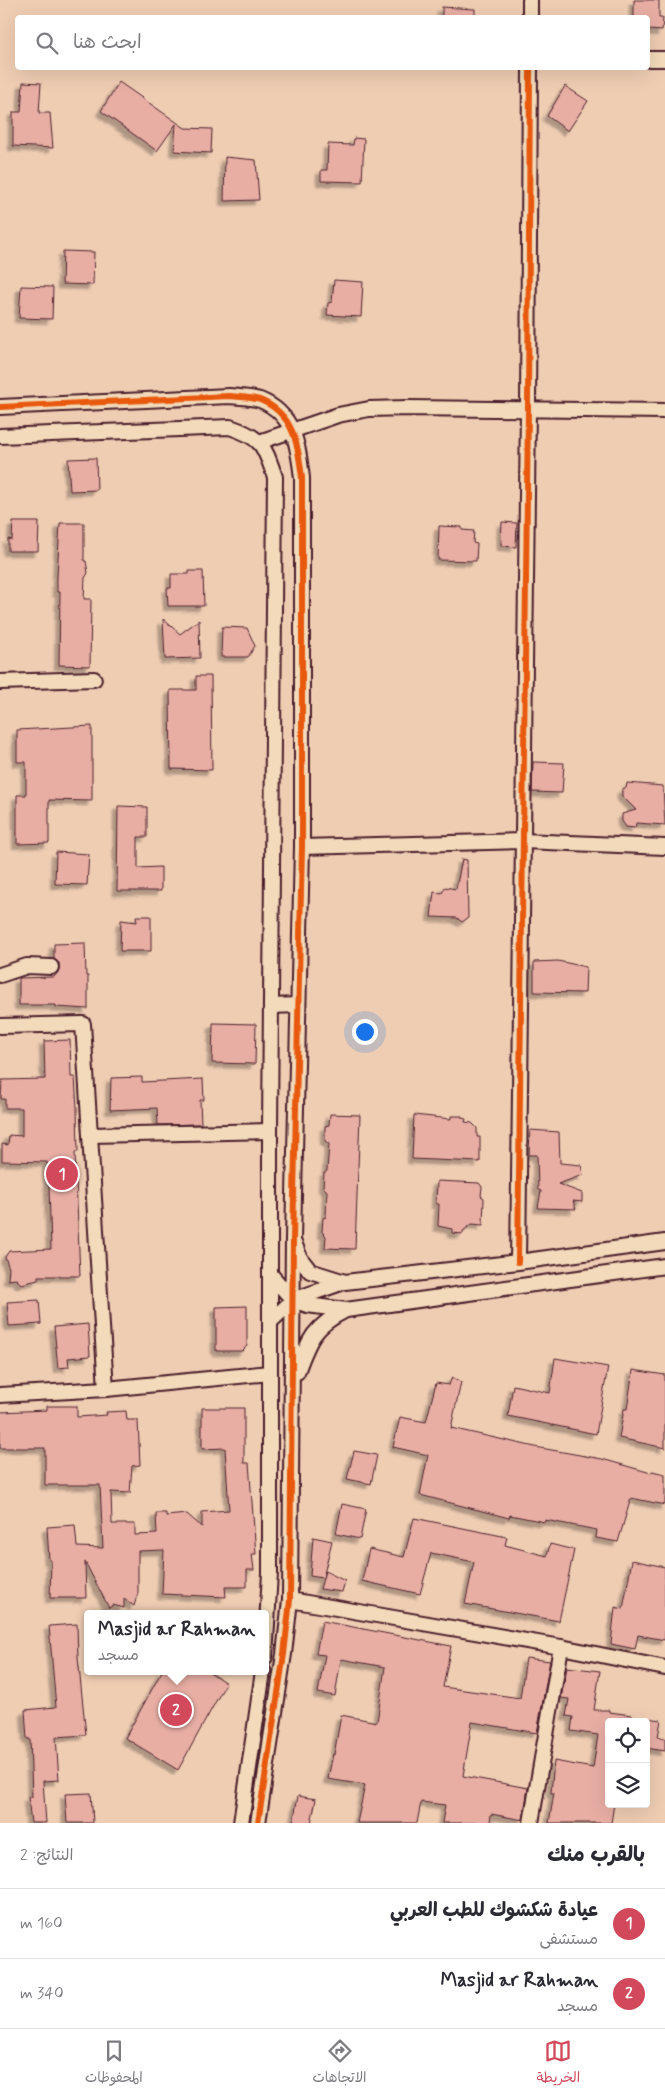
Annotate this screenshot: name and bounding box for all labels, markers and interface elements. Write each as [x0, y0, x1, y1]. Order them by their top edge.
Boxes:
search box [15, 15, 650, 70]
icon: search [33, 29, 61, 57]
text: ابحث هنا [73, 30, 142, 55]
your location [352, 1019, 378, 1045]
pin: 1 [46, 1155, 78, 1193]
popup [84, 1610, 269, 1675]
text: Masjid ar Rahman [98, 1617, 255, 1642]
text: مسجد [98, 1645, 139, 1666]
pin: 2 [160, 1691, 192, 1729]
map controls [605, 1718, 650, 1808]
button: locate [605, 1718, 650, 1763]
button: layers [605, 1763, 650, 1808]
text: بالقرب منك [547, 1841, 645, 1869]
text: النتائج: 2 [20, 1845, 73, 1866]
text: عيادة شكشوك للطب العربي [390, 1898, 598, 1923]
text: 160 m [20, 1913, 63, 1934]
text: 1 [625, 1913, 633, 1934]
text: مستشفى [539, 1929, 598, 1950]
text: Masjid ar Rahman [441, 1968, 598, 1993]
text: 340 m [20, 1983, 64, 2004]
text: 2 [625, 1983, 633, 2004]
text: مسجد [557, 1996, 598, 2017]
tab: المحفوظات [85, 2037, 143, 2090]
tab: الاتجاهات [312, 2037, 367, 2090]
tab: الخريطة [536, 2037, 580, 2090]

